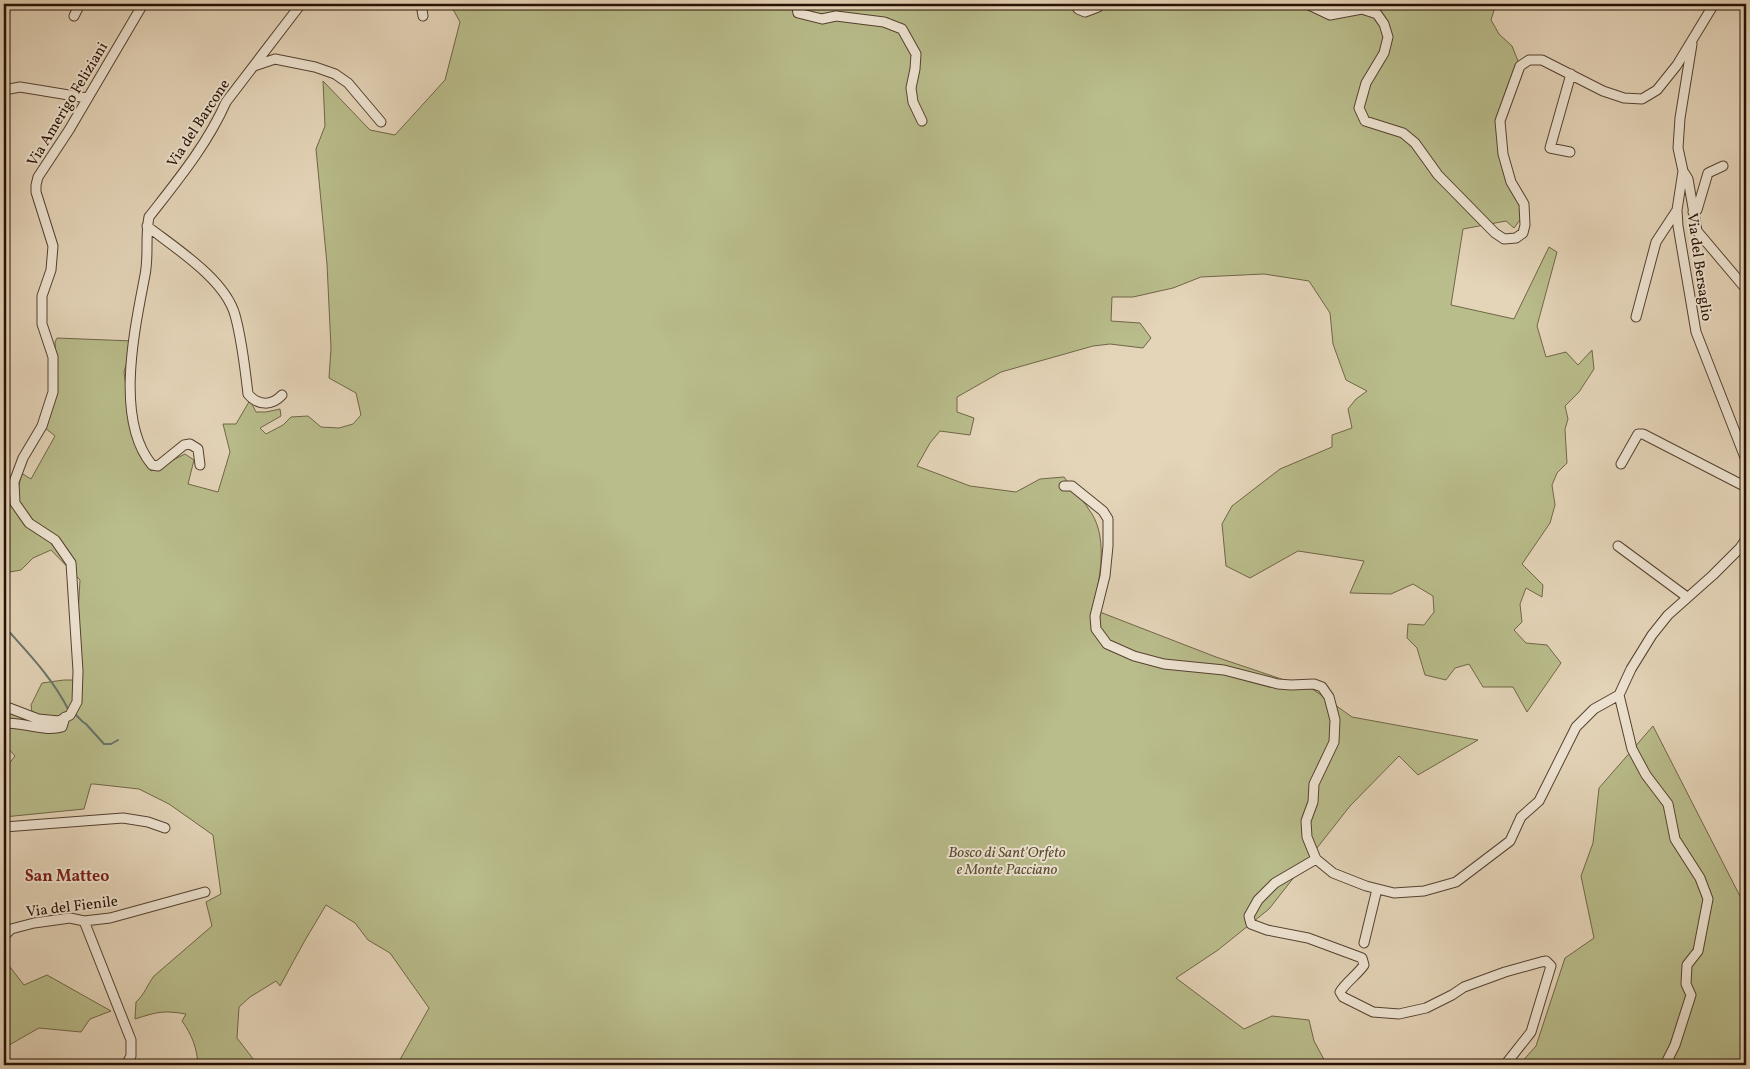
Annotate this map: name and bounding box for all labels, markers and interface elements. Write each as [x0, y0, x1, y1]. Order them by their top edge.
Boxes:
street label: Via Amerigo Feliziani [23, 39, 114, 171]
street label: Via del Barcone [163, 76, 236, 172]
street label: Via del Bersaglio [1681, 212, 1716, 323]
park label: Bosco di Sant'Orfeto e Monte Pacciano [948, 843, 1066, 881]
district label: San Matteo [25, 866, 109, 888]
street label: Via del Fienile [25, 891, 119, 924]

